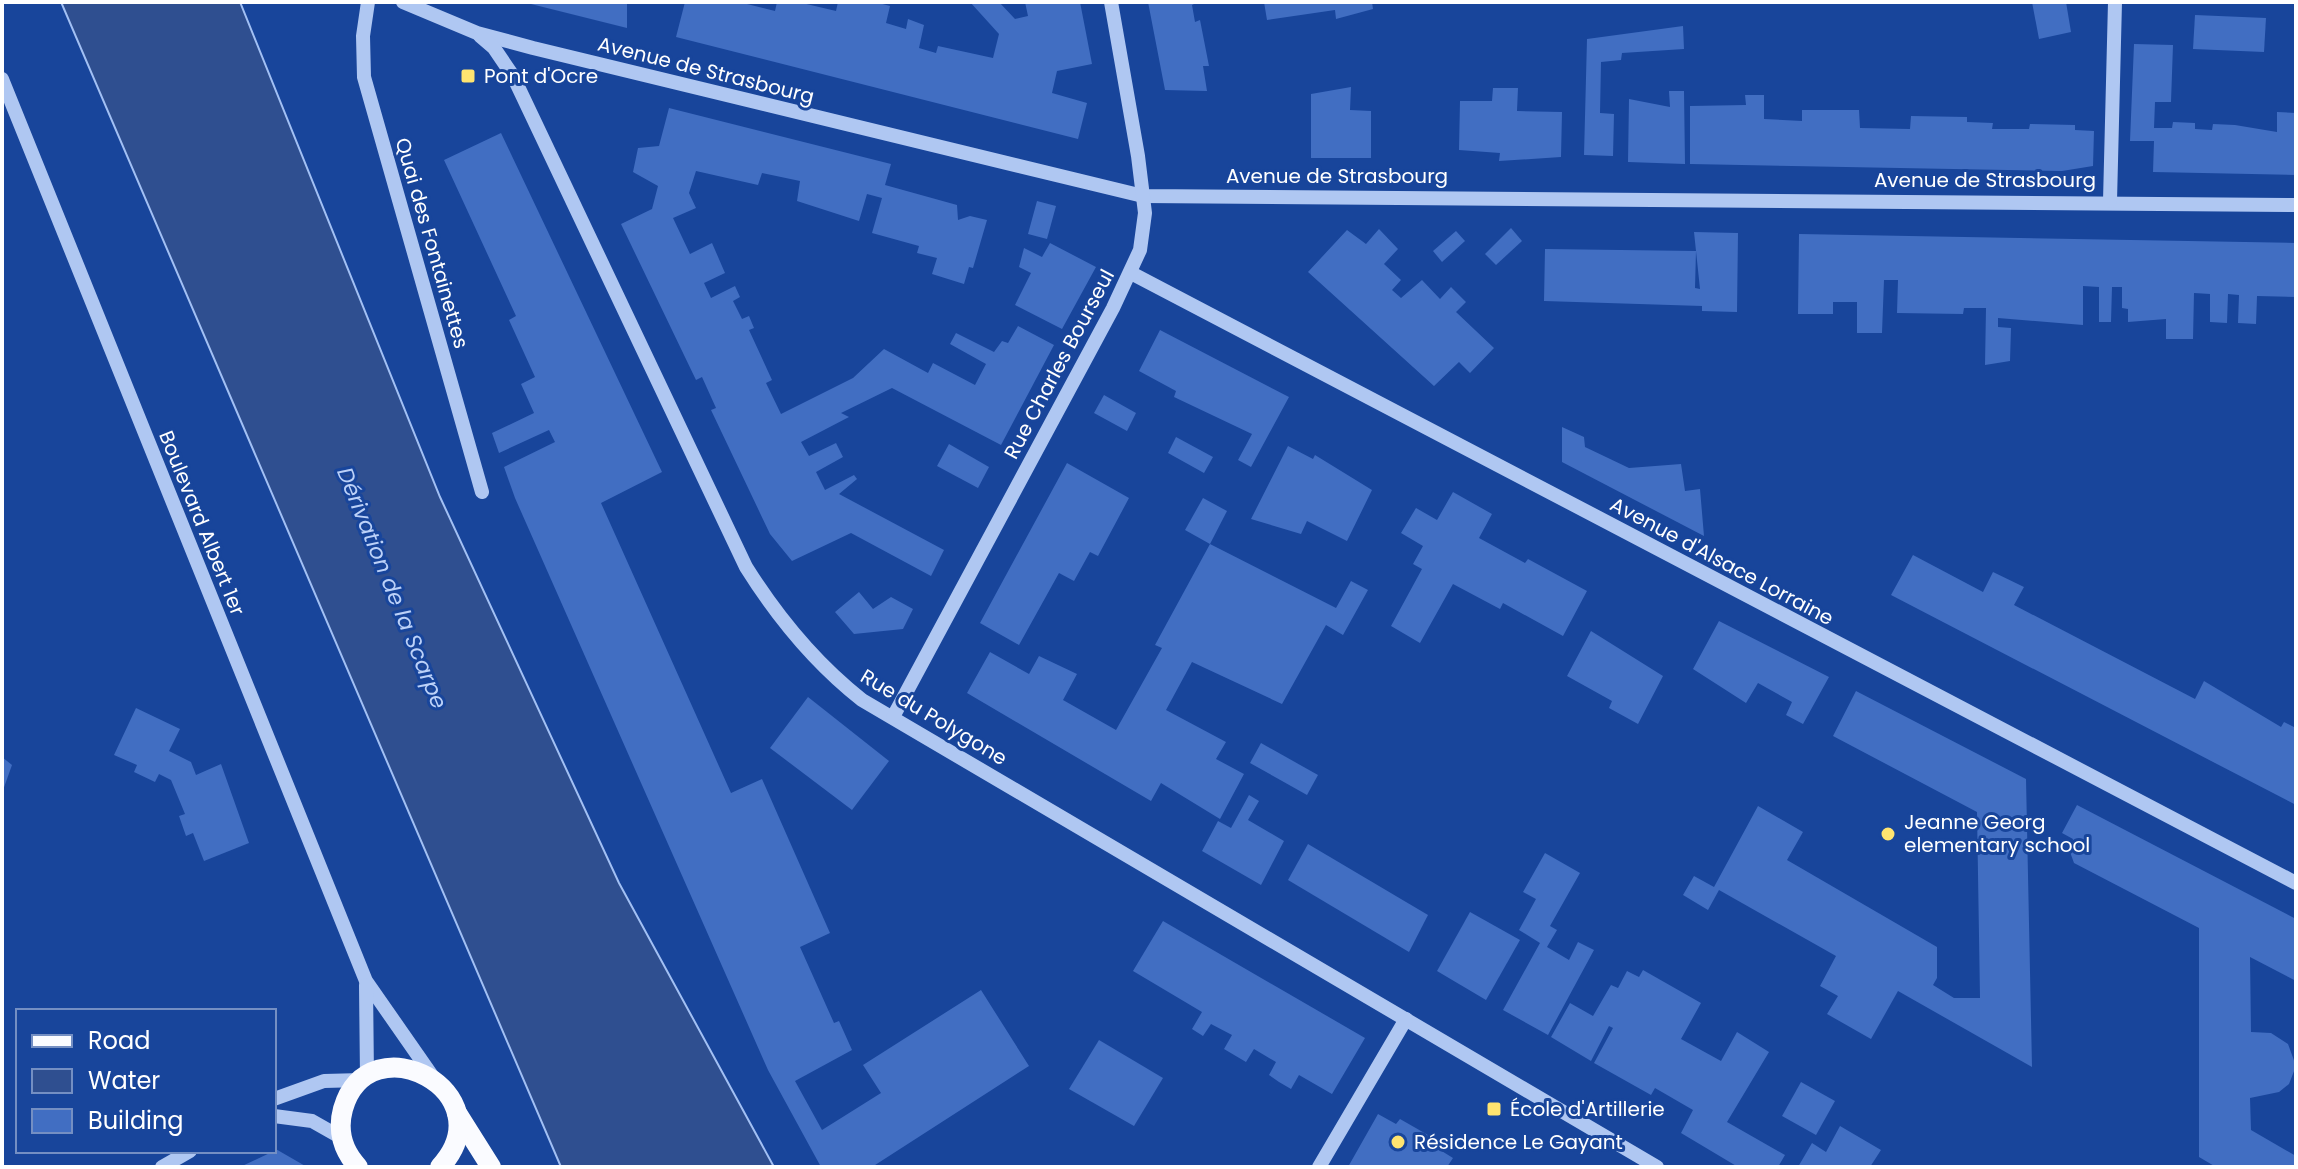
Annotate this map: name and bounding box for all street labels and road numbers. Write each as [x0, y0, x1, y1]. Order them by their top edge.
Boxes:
street label: Avenue de Strasbourg [595, 30, 817, 110]
street label: Quai des Fontainettes [388, 134, 476, 352]
street label: Avenue de Strasbourg [1226, 162, 1448, 190]
street label: Avenue de Strasbourg [1874, 166, 2096, 194]
street label: Rue Charles Bourseul [997, 264, 1121, 464]
street label: Boulevard Albert 1er [152, 426, 252, 620]
street label: Avenue d'Alsace Lorraine [1605, 490, 1839, 632]
street label: Rue du Polygone [855, 662, 1013, 772]

